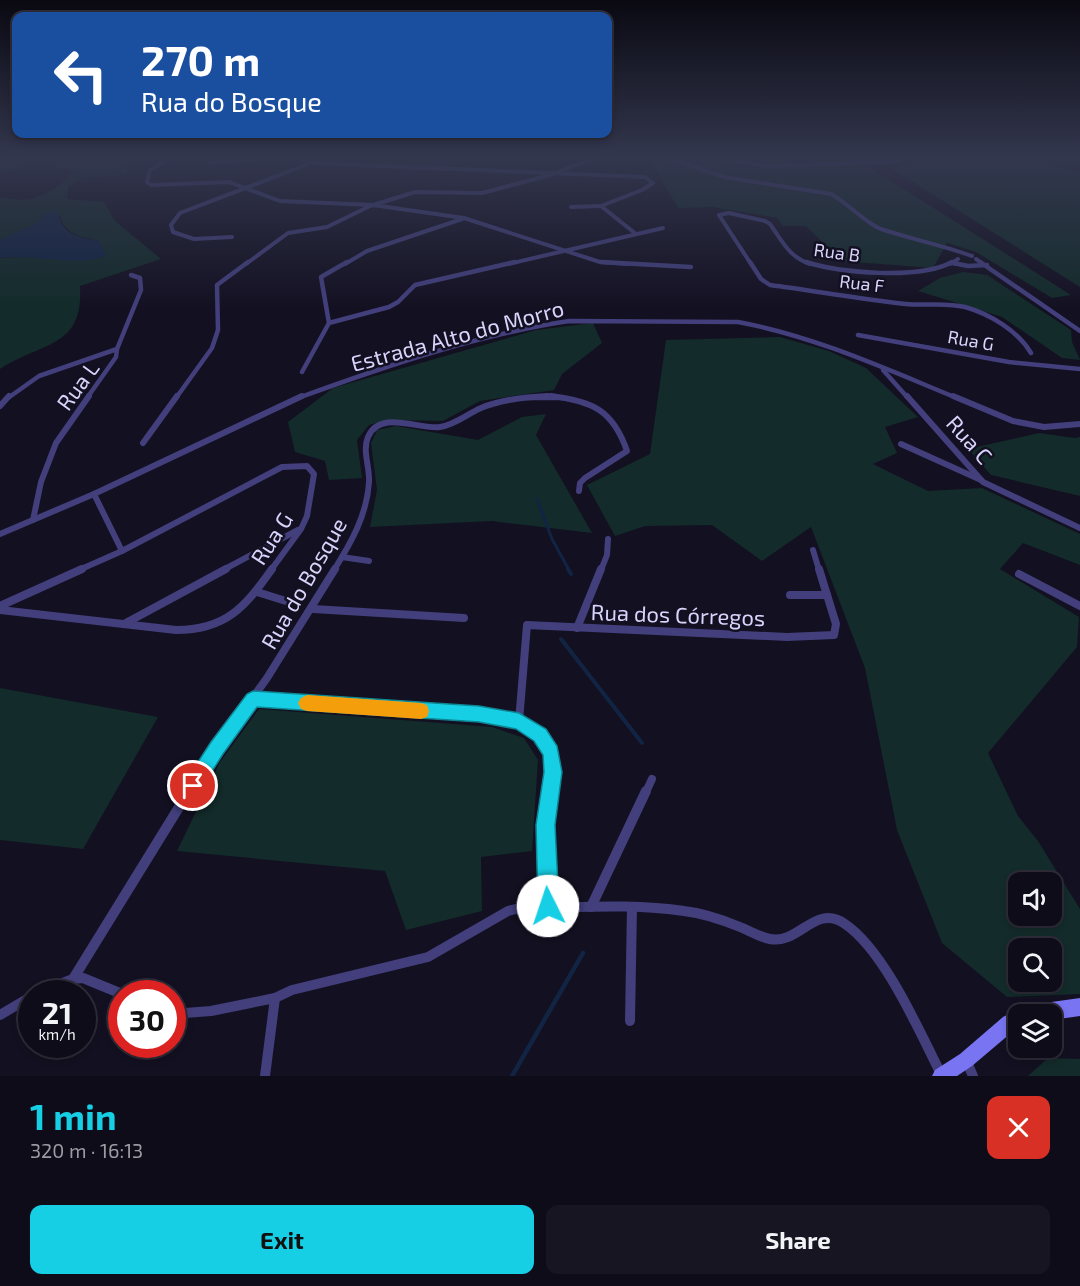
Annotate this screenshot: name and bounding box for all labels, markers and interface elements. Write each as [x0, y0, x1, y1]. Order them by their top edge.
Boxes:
text: 270 m [141, 34, 260, 84]
icon: left [42, 36, 120, 114]
text: Rua do Bosque [141, 85, 322, 117]
street label: Rua B [812, 238, 862, 266]
street label: Rua F [838, 269, 886, 297]
street label: Estrada Alto do Morro [348, 294, 566, 376]
street label: Rua G [946, 325, 996, 355]
street label: Rua L [50, 355, 104, 415]
street label: Rua C [942, 410, 998, 468]
street label: Rua G [245, 507, 297, 569]
street label: Rua do Bosque [255, 513, 351, 653]
street label: Rua dos Córregos [590, 598, 766, 630]
pin [167, 760, 218, 811]
icon: arrive [176, 769, 209, 802]
map controls [1008, 872, 1062, 1058]
button: sound [1008, 872, 1062, 926]
position arrow [516, 874, 580, 938]
button: search [1008, 938, 1062, 992]
speed limit sign: 30 [108, 980, 186, 1058]
text: 21 [42, 994, 72, 1030]
button: layers [1008, 1004, 1062, 1058]
text: km/h [38, 1025, 76, 1043]
text: 1 min [30, 1094, 117, 1137]
button: close [987, 1096, 1050, 1159]
text: 320 m · 16:13 [30, 1138, 143, 1162]
button: Exit [30, 1205, 534, 1274]
button: Share [546, 1205, 1050, 1274]

